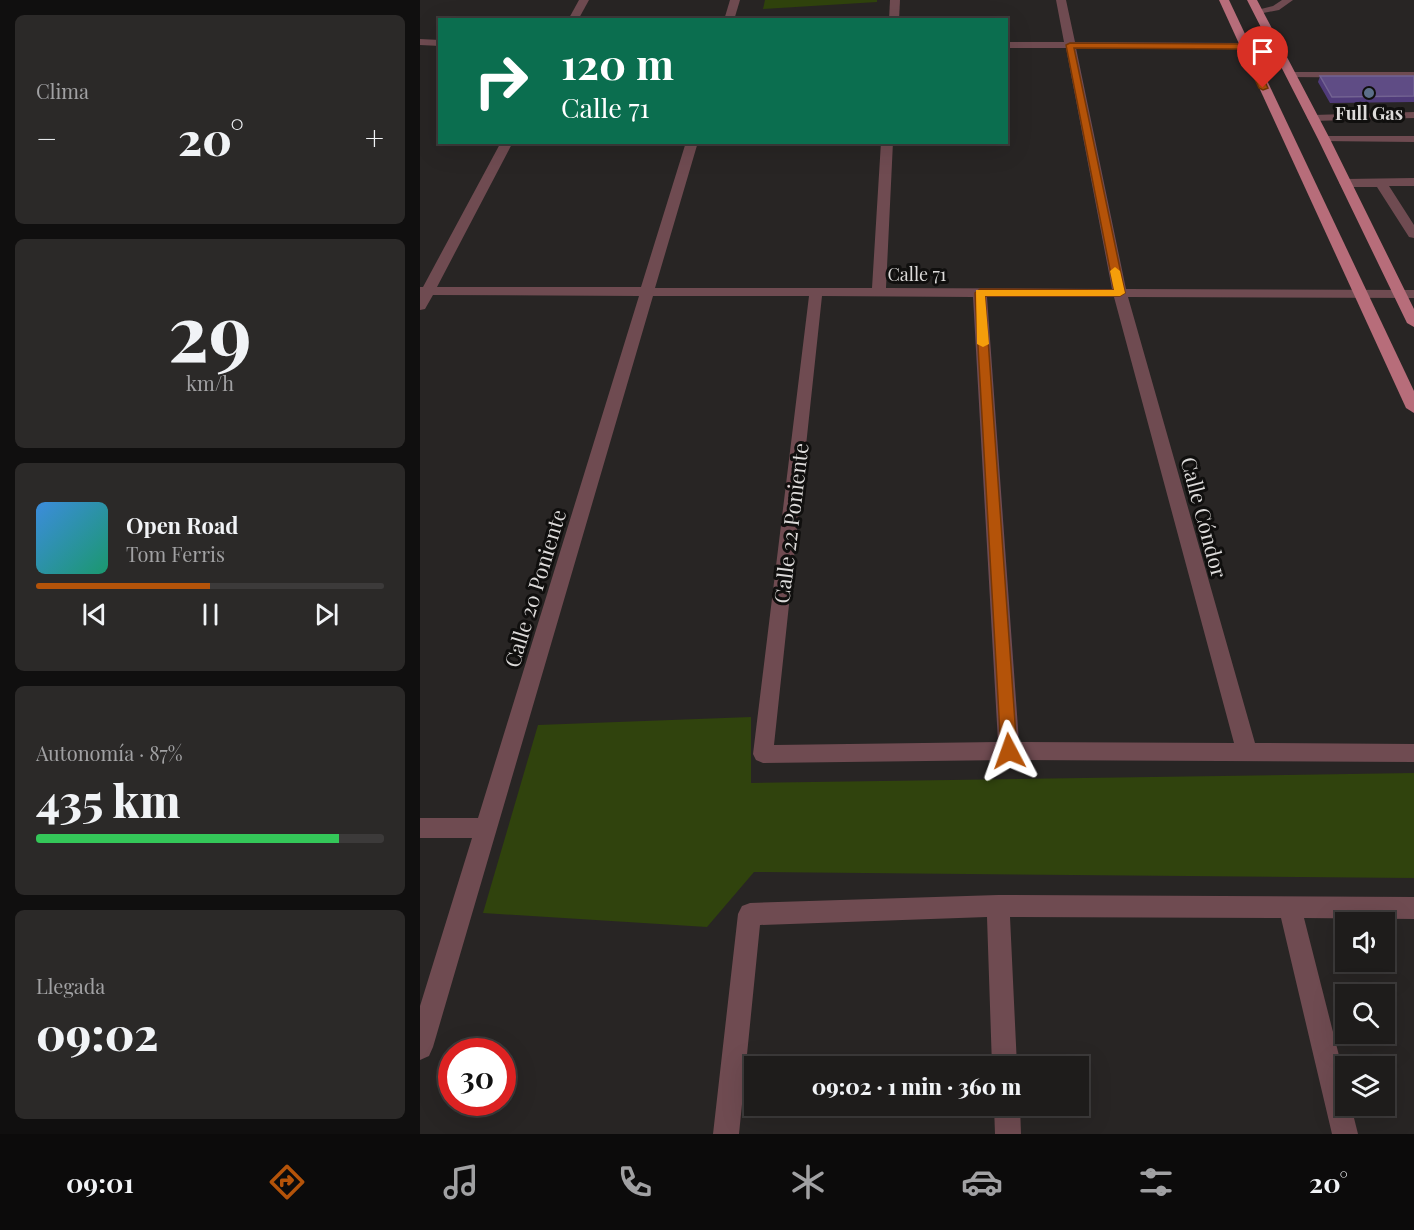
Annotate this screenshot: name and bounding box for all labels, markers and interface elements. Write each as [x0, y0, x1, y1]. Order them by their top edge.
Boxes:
pin [1237, 26, 1288, 88]
text: 120 m [561, 35, 674, 91]
icon: arrive [1246, 35, 1279, 68]
icon: right [462, 42, 540, 120]
text: Clima [36, 77, 89, 104]
marker: Full Gas [1362, 86, 1376, 100]
text: Calle 71 [561, 89, 650, 125]
place label: Full Gas [1335, 101, 1403, 125]
text: 20° [178, 107, 244, 167]
text: − [36, 115, 57, 159]
text: + [365, 115, 384, 159]
street label: Calle 71 [887, 262, 947, 286]
text: 29 [168, 278, 252, 382]
text: km/h [186, 369, 234, 396]
street label: Calle 22 Poniente [766, 441, 814, 605]
street label: Calle Cóndor [1175, 453, 1235, 581]
street label: Calle 20 Poniente [497, 506, 571, 670]
text: Open Road [126, 510, 238, 540]
text: Tom Ferris [126, 540, 225, 567]
icon: previous [78, 598, 111, 631]
icon: pause [194, 598, 227, 631]
icon: next [310, 598, 343, 631]
position arrow [977, 719, 1041, 783]
text: Autonomía · 87% [36, 739, 183, 766]
text: 435 km [36, 769, 180, 829]
map controls [1335, 912, 1395, 1116]
button: sound [1335, 912, 1395, 972]
text: Llegada [36, 972, 105, 999]
button: search [1335, 984, 1395, 1044]
text: 09:02 [36, 1002, 159, 1062]
speed limit sign: 30 [438, 1038, 516, 1116]
button: layers [1335, 1056, 1395, 1116]
text: 09:02 · 1 min · 360 m [812, 1071, 1021, 1101]
icon: directions [266, 1161, 308, 1203]
icon: music [440, 1161, 482, 1203]
icon: phone [614, 1161, 656, 1203]
icon: climate [787, 1161, 829, 1203]
icon: car [961, 1161, 1003, 1203]
icon: filters [1135, 1161, 1177, 1203]
text: 09:01 [66, 1164, 134, 1200]
text: 20° [1309, 1164, 1348, 1200]

